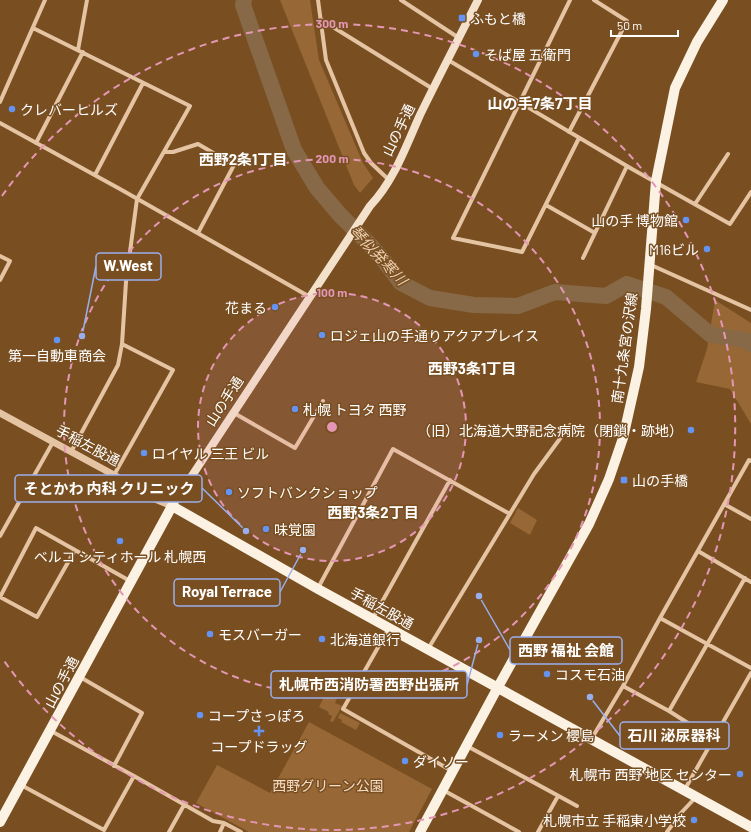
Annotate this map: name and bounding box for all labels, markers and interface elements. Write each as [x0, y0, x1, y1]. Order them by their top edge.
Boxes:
place label: ふもと橋 [470, 10, 526, 27]
scale bar [611, 12, 678, 38]
marker: ふもと橋 [457, 13, 467, 23]
text: 300 m [316, 16, 348, 30]
text: 50 m [617, 18, 642, 32]
place label: そば屋 五衛門 [484, 46, 571, 63]
marker: そば屋 五衛門 [471, 49, 481, 59]
district label: 山の手7条7丁目 [488, 94, 592, 112]
place label: クレバーヒルズ [20, 101, 118, 118]
street label: 山の手通 [378, 101, 418, 159]
marker: クレバーヒルズ [7, 104, 17, 114]
district label: 西野2条1丁目 [199, 150, 287, 168]
text: 200 m [316, 151, 348, 165]
place label: 山の手 博物館 [591, 212, 678, 229]
marker: 山の手 博物館 [681, 215, 691, 225]
water label: 琴似発寒川 [347, 221, 413, 290]
place label: M16ビル [649, 241, 699, 258]
marker: M16ビル [702, 244, 712, 254]
callout: W.West [96, 253, 161, 280]
text: W.West [103, 256, 153, 274]
text: 100 m [317, 285, 347, 299]
street label: 南十九条宮の沢線 [608, 291, 640, 405]
place label: 花まる [225, 299, 267, 316]
marker: 花まる [270, 302, 280, 312]
place label: ロジェ山の手通りアクアプレイス [330, 327, 539, 344]
marker: ロジェ山の手通りアクアプレイス [317, 330, 327, 340]
marker: 第一自動車商会 [52, 335, 62, 345]
place label: 第一自動車商会 [8, 347, 106, 364]
district label: 西野3条1丁目 [428, 359, 516, 377]
street label: 山の手通 [202, 373, 246, 429]
place label: 札幌 トヨタ 西野 [303, 401, 407, 418]
marker: 札幌 トヨタ 西野 [290, 404, 300, 414]
centre of rings [325, 420, 339, 434]
street label: 手稲左股通 [53, 421, 123, 469]
place label: （旧）北海道大野記念病院（閉鎖・跡地） [417, 422, 683, 439]
marker: （旧）北海道大野記念病院（閉鎖・跡地） [686, 425, 696, 435]
place label: ロイヤル 三王 ビル [152, 445, 269, 462]
marker: ロイヤル 三王 ビル [139, 448, 149, 458]
place label: 山の手橋 [632, 472, 688, 489]
callout: そとかわ 内科 クリニック [15, 475, 202, 502]
marker: 山の手橋 [619, 475, 629, 485]
text: そとかわ 内科 クリニック [23, 479, 195, 497]
place label: ソフトバンクショップ [237, 484, 378, 501]
marker: ソフトバンクショップ [224, 487, 234, 497]
district label: 西野3条2丁目 [327, 503, 419, 521]
place label: 味覚園 [274, 521, 316, 538]
marker: 味覚園 [261, 524, 271, 534]
marker: ベルコ シティホール 札幌西 [115, 536, 125, 546]
place label: ベルコ シティホール 札幌西 [34, 548, 206, 565]
callout: Royal Terrace [174, 579, 280, 606]
text: Royal Terrace [182, 582, 272, 600]
street label: 手稲左股通 [347, 584, 417, 632]
place label: モスバーガー [218, 626, 302, 643]
marker: モスバーガー [205, 629, 215, 639]
place label: 北海道銀行 [330, 631, 400, 648]
marker: 北海道銀行 [317, 634, 327, 644]
callout: 西野 福祉 会館 [510, 637, 622, 664]
text: 西野 福祉 会館 [518, 641, 614, 659]
street label: 山の手通 [40, 653, 82, 711]
place label: コスモ石油 [555, 666, 625, 683]
marker: コスモ石油 [542, 669, 552, 679]
callout: 札幌市西消防署西野出張所 [271, 671, 467, 698]
text: 札幌市西消防署西野出張所 [279, 675, 459, 693]
place label: コープさっぽろ [208, 707, 305, 724]
marker: コープさっぽろ [195, 710, 205, 720]
callout: 石川 泌尿器科 [620, 722, 729, 749]
marker: コープドラッグ [254, 726, 264, 736]
text: 石川 泌尿器科 [627, 726, 721, 744]
place label: ラーメン 櫻島 [508, 727, 594, 744]
marker: ラーメン 櫻島 [495, 730, 505, 740]
place label: コープドラッグ [210, 738, 308, 755]
place label: ダイソー [413, 753, 469, 770]
marker: ダイソー [400, 756, 410, 766]
place label: 札幌市 西野 地区 センター [570, 766, 732, 783]
marker: 札幌市 西野 地区 センター [735, 769, 745, 779]
park label: 西野グリーン公園 [272, 777, 384, 794]
place label: 札幌市立 手稲東小学校 [543, 812, 686, 829]
marker: 札幌市立 手稲東小学校 [689, 815, 699, 825]

